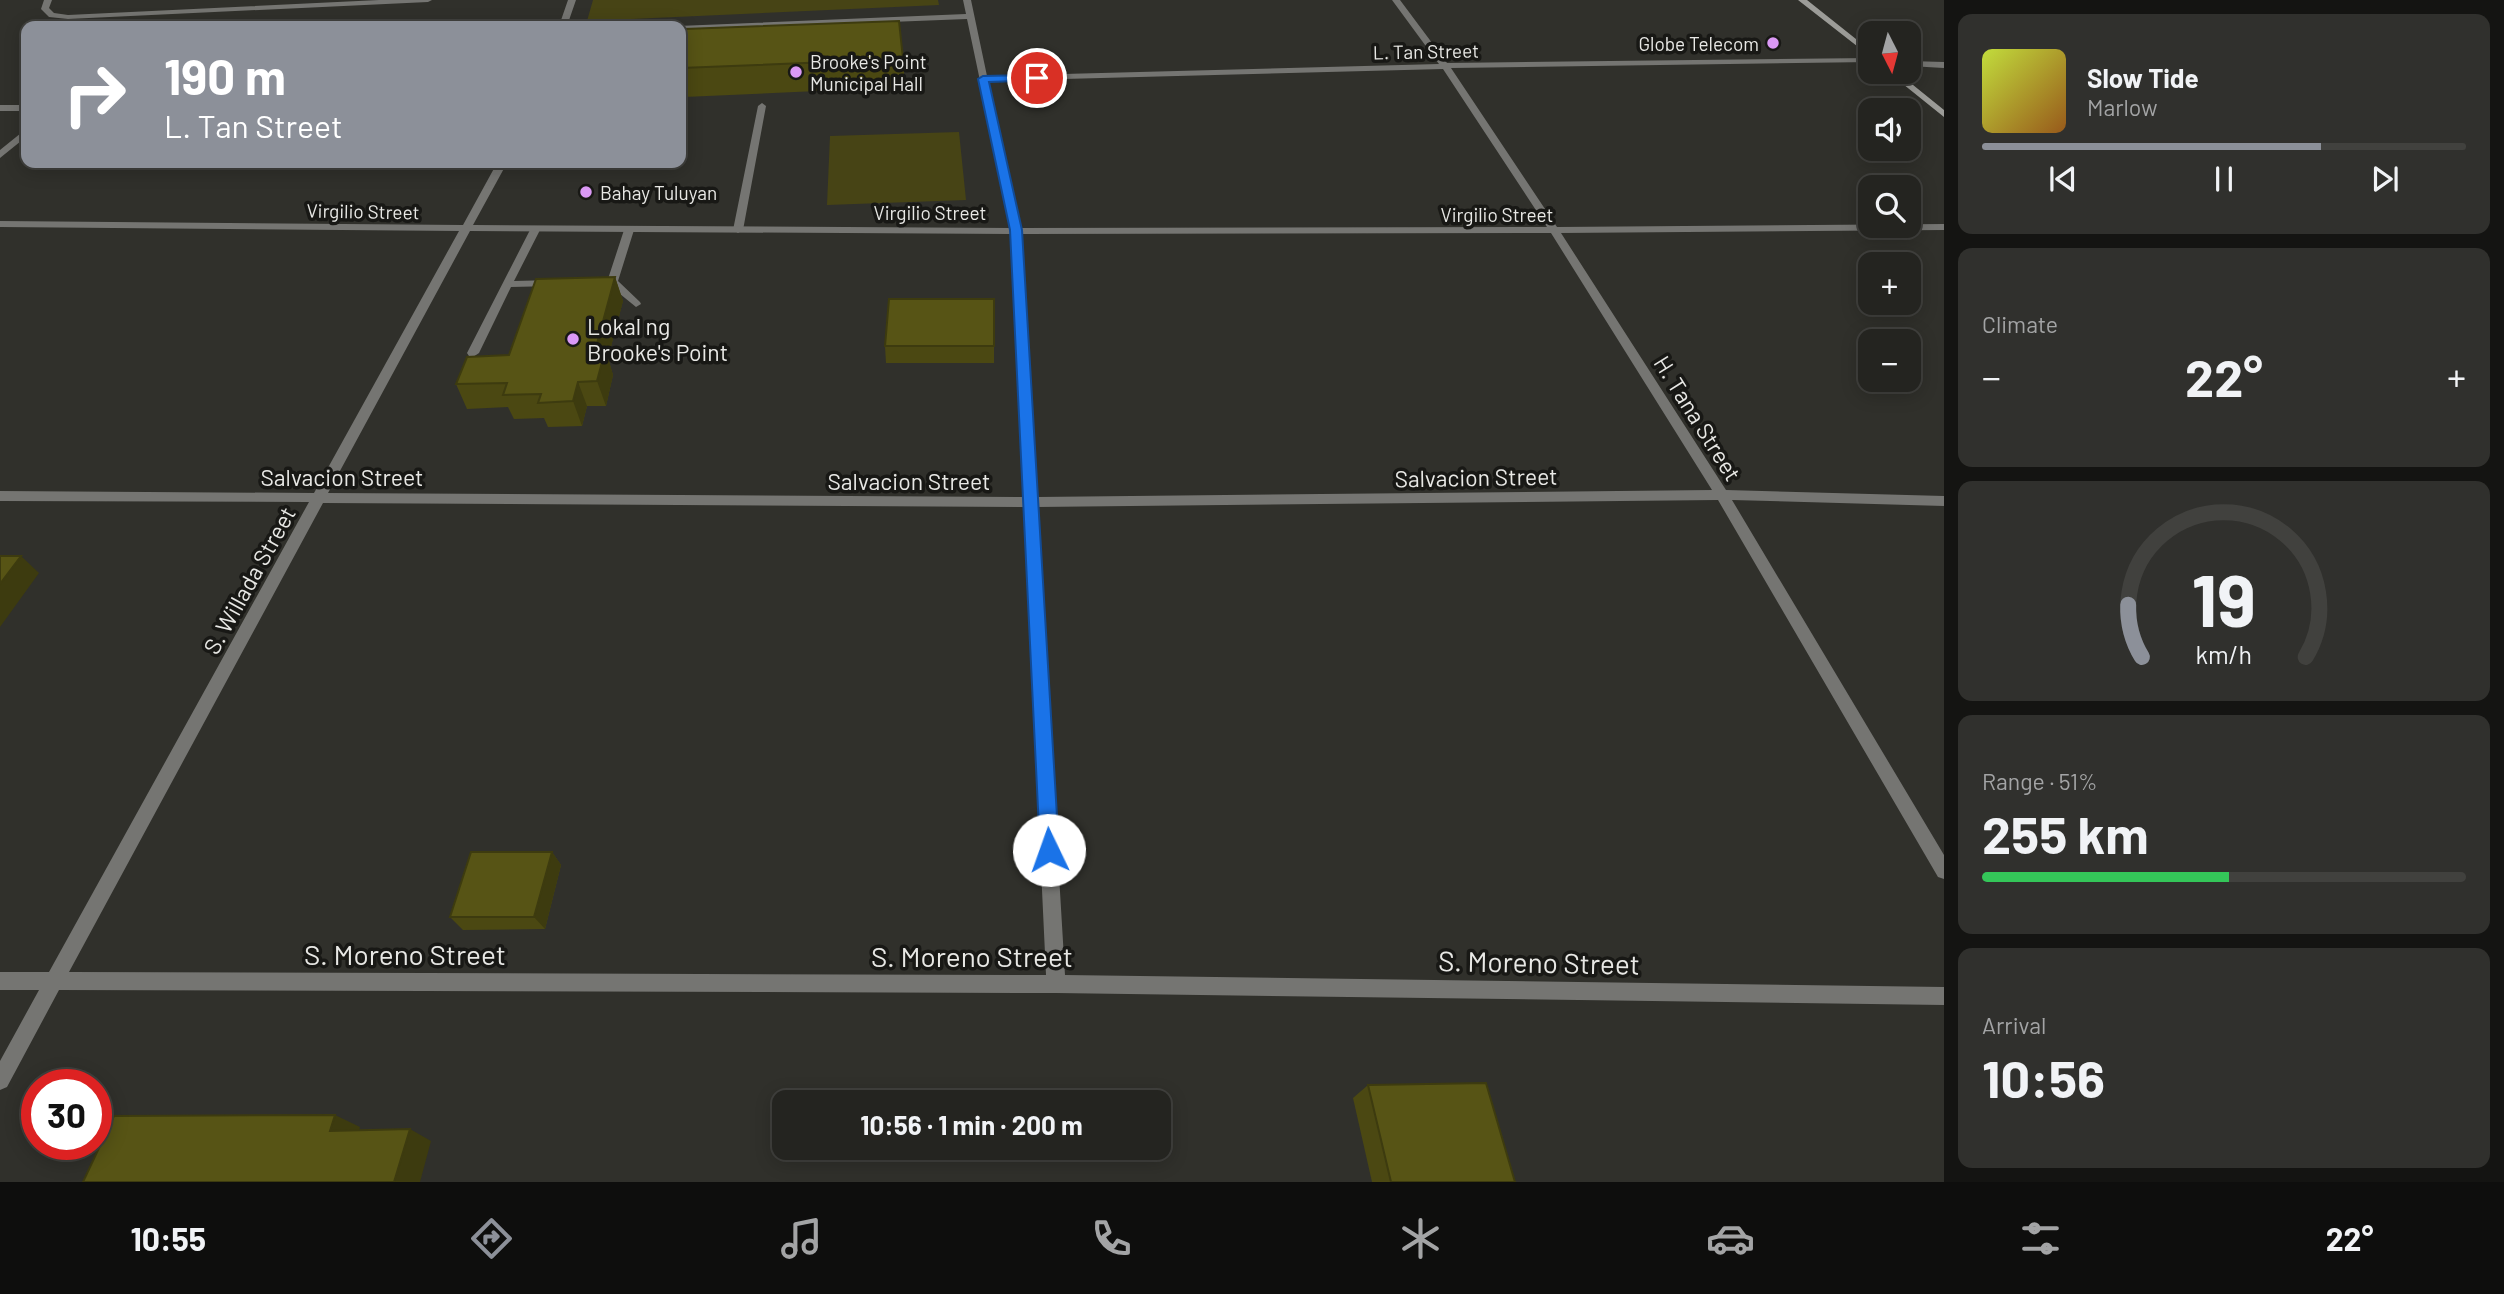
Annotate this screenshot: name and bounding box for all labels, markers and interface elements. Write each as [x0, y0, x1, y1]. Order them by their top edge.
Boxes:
north arrow [1858, 21, 1922, 84]
map controls [1858, 21, 1921, 392]
place label: Globe Telecom [1638, 32, 1759, 55]
marker: Globe Telecom [1765, 35, 1781, 51]
street label: L. Tan Street [1373, 39, 1479, 63]
text: 190 m [164, 46, 286, 105]
pin [1007, 48, 1067, 108]
icon: right [49, 49, 140, 140]
place label: Brooke's Point Municipal Hall [810, 50, 927, 95]
icon: arrive [1018, 59, 1056, 97]
text: Slow Tide [2087, 62, 2199, 93]
marker: Brooke's Point Municipal Hall [788, 64, 804, 80]
text: Marlow [2087, 93, 2158, 121]
button: sound [1858, 98, 1921, 161]
text: L. Tan Street [164, 106, 343, 144]
icon: previous [2044, 160, 2082, 198]
icon: pause [2205, 160, 2243, 198]
icon: next [2366, 160, 2404, 198]
button: search [1858, 175, 1921, 238]
place label: Bahay Tuluyan [600, 181, 717, 204]
marker: Bahay Tuluyan [578, 184, 594, 200]
street label: Virgilio Street [306, 199, 420, 223]
street label: Virgilio Street [874, 201, 986, 224]
street label: Virgilio Street [1441, 203, 1553, 226]
button: + [1858, 252, 1921, 315]
text: Climate [1982, 310, 2058, 338]
place label: Lokal ng Brooke's Point [587, 312, 728, 366]
button: − [1858, 329, 1921, 392]
marker: Lokal ng Brooke's Point [565, 331, 581, 347]
text: 22° [2185, 345, 2263, 407]
street label: H. Tana Street [1648, 350, 1748, 486]
text: − [1982, 353, 2001, 399]
text: + [2447, 353, 2466, 399]
street label: Salvacion Street [1394, 462, 1558, 492]
street label: Salvacion Street [260, 463, 424, 491]
street label: Salvacion Street [827, 467, 991, 495]
street label: S. Willada Street [197, 501, 301, 659]
text: 19 [2192, 554, 2256, 642]
text: km/h [2196, 639, 2252, 669]
text: Range · 51% [1982, 767, 2098, 795]
text: 255 km [1982, 802, 2149, 864]
position arrow [1012, 813, 1086, 887]
street label: S. Moreno Street [304, 937, 506, 971]
street label: S. Moreno Street [871, 939, 1073, 973]
street label: S. Moreno Street [1438, 943, 1640, 981]
text: Arrival [1982, 1011, 2046, 1039]
text: 10:56 [1982, 1046, 2105, 1108]
speed limit sign: 30 [21, 1069, 112, 1160]
text: 10:56 · 1 min · 200 m [860, 1109, 1083, 1140]
icon: directions [467, 1214, 516, 1263]
icon: music [777, 1214, 826, 1263]
icon: phone [1087, 1214, 1136, 1263]
icon: climate [1396, 1214, 1445, 1263]
icon: car [1706, 1214, 1755, 1263]
icon: filters [2016, 1214, 2065, 1263]
text: 10:55 [130, 1219, 206, 1257]
text: 22° [2326, 1219, 2374, 1257]

